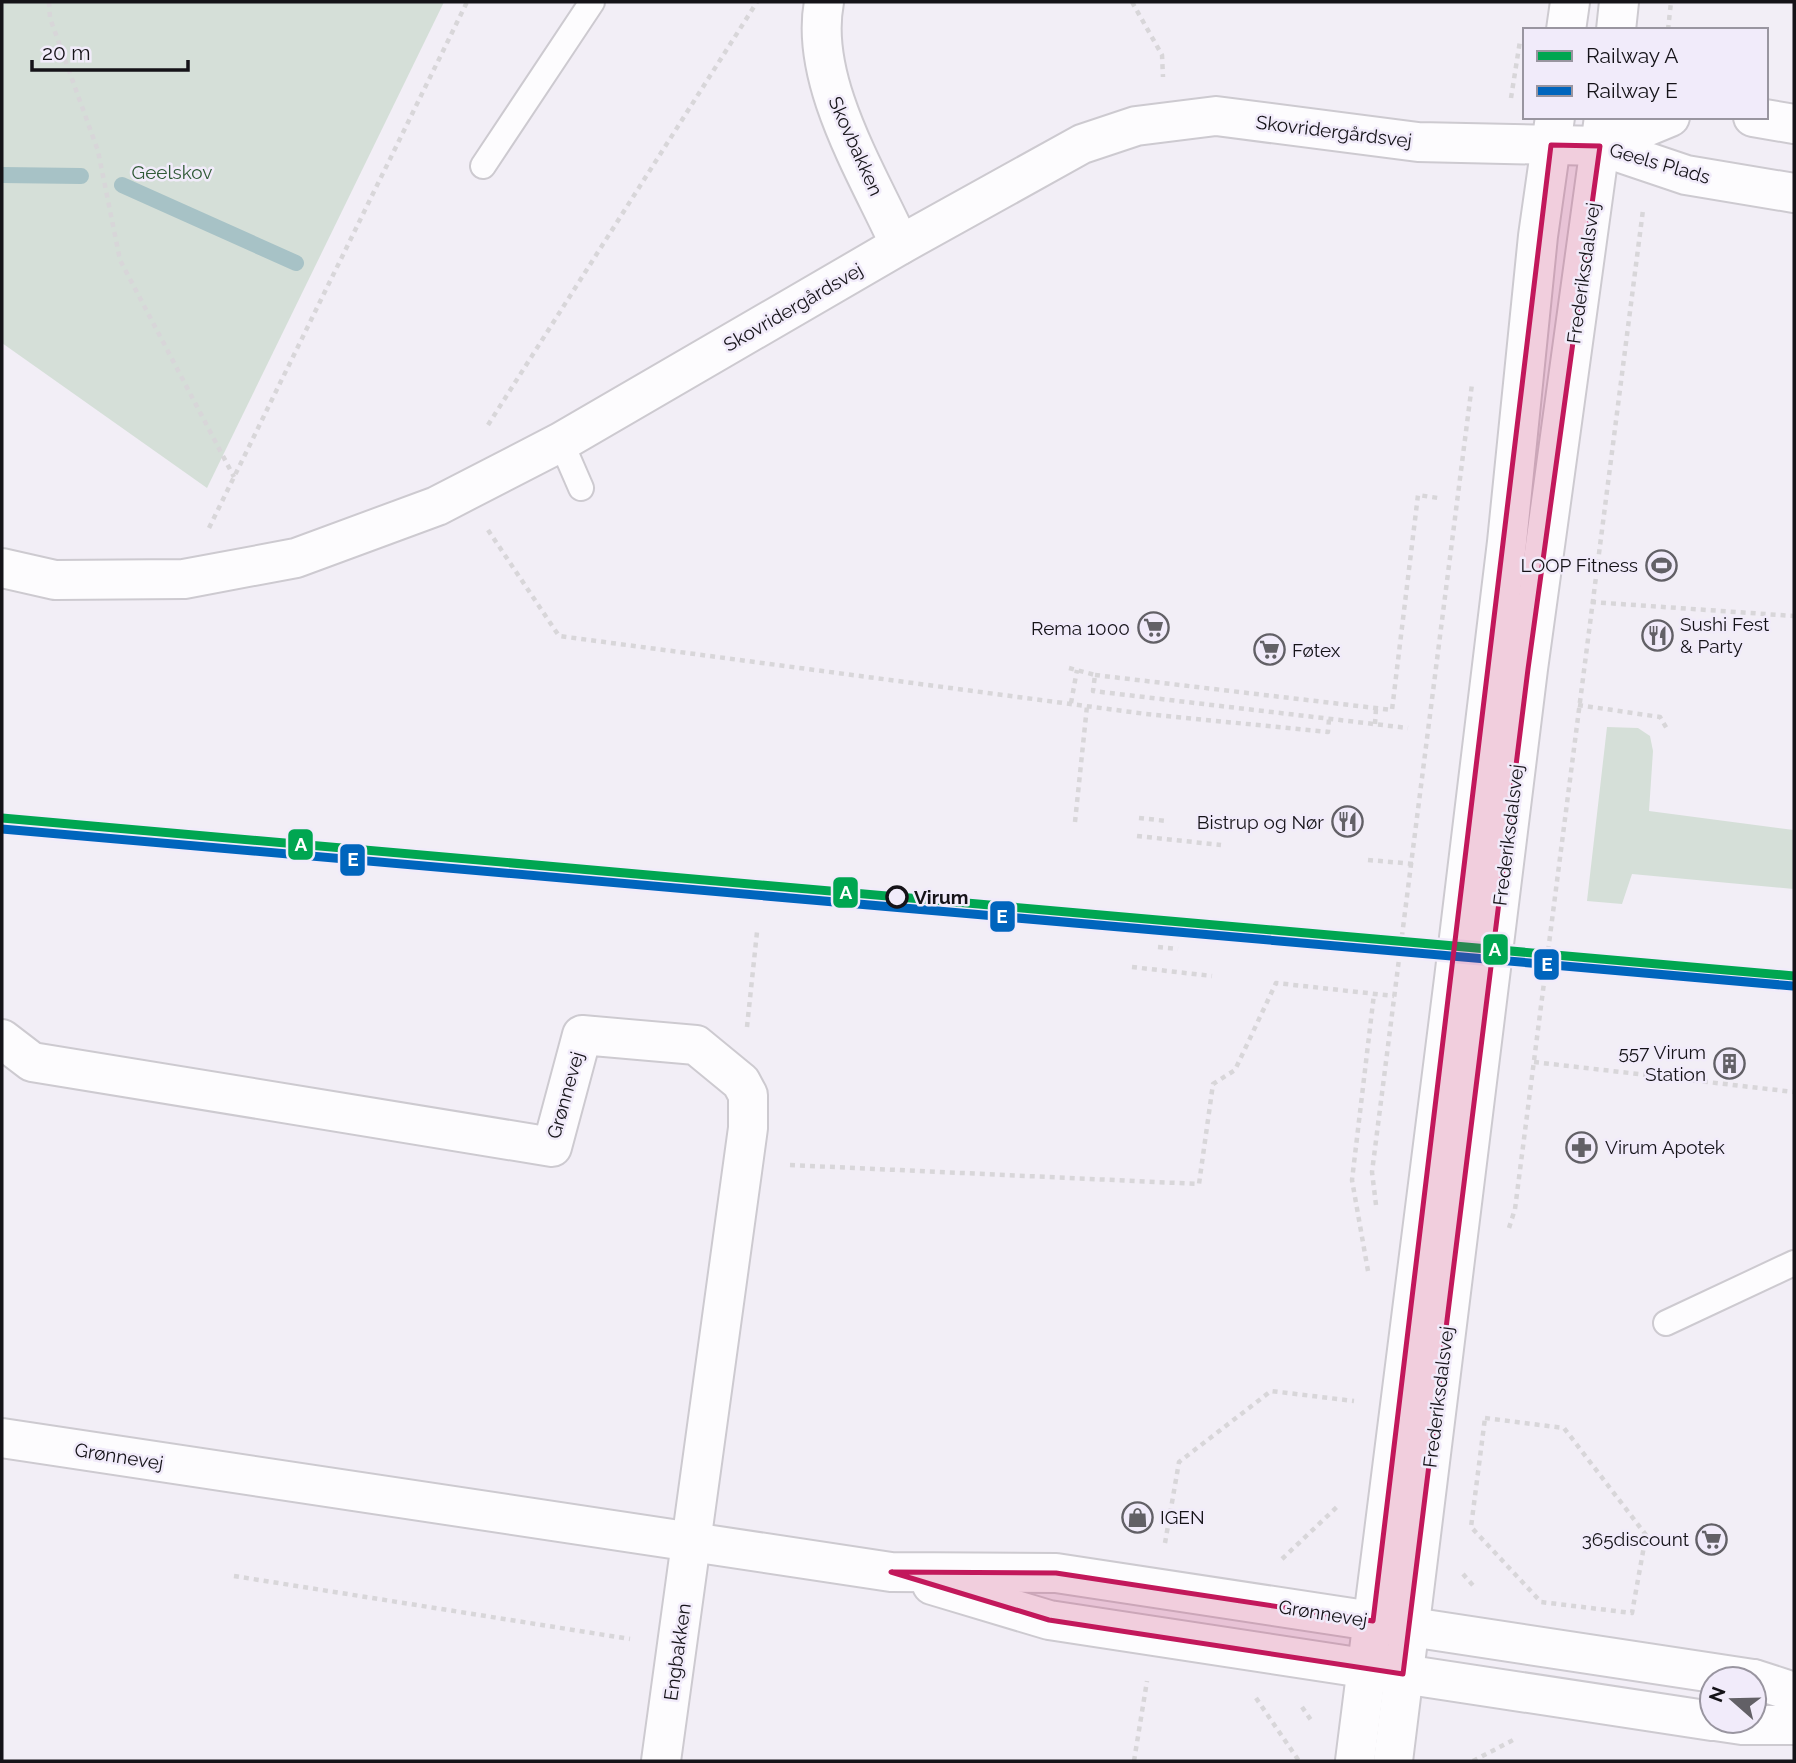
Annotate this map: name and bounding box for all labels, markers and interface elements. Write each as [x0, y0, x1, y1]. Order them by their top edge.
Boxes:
scale bar [32, 28, 187, 72]
legend [1523, 28, 1768, 119]
text: 20 m [42, 40, 90, 65]
text: Railway A [1586, 43, 1679, 68]
text: Railway E [1586, 78, 1678, 103]
street label: Skovbakken [824, 93, 888, 199]
street label: Skovridergårdsvej [1255, 111, 1413, 151]
street label: Geels Plads [1607, 138, 1713, 188]
park label: Geelskov [132, 161, 212, 183]
street label: Frederiksdalsvej [1562, 201, 1604, 345]
street label: Skovridergårdsvej [720, 258, 866, 356]
sports icon: LOOP Fitness [1644, 548, 1678, 582]
place label: LOOP Fitness [1520, 554, 1638, 576]
supermarket icon: Rema 1000 [1136, 611, 1170, 645]
place label: Sushi Fest & Party [1680, 613, 1770, 657]
place label: Rema 1000 [1031, 617, 1130, 639]
restaurant icon: Sushi Fest & Party [1640, 618, 1674, 652]
supermarket icon: Føtex [1252, 633, 1286, 667]
place label: Føtex [1292, 639, 1341, 661]
street label: Frederiksdalsvej [1488, 763, 1528, 907]
restaurant icon: Bistrup og Nør [1330, 805, 1364, 839]
place label: Bistrup og Nør [1197, 811, 1324, 833]
line badge: A [287, 828, 314, 861]
text: A [295, 833, 308, 855]
line badge: E [339, 843, 366, 877]
text: E [347, 848, 359, 870]
line badge: A [832, 876, 859, 909]
text: A [840, 881, 853, 903]
marker: Virum [886, 886, 908, 908]
place label: Virum [914, 886, 968, 908]
line badge: E [989, 900, 1016, 933]
text: E [996, 905, 1008, 927]
line badge: A [1482, 933, 1509, 966]
text: A [1489, 938, 1502, 960]
line badge: E [1533, 948, 1560, 981]
text: E [1541, 953, 1553, 975]
place label: 557 Virum Station [1619, 1041, 1706, 1085]
building icon: 557 Virum Station [1712, 1046, 1746, 1080]
street label: Grønnevej [542, 1049, 588, 1141]
pharmacy icon: Virum Apotek [1565, 1130, 1599, 1164]
place label: Virum Apotek [1605, 1136, 1725, 1158]
street label: Frederiksdalsvej [1418, 1325, 1458, 1469]
street label: Grønnevej [73, 1438, 165, 1474]
shop icon: IGEN [1120, 1500, 1154, 1534]
place label: IGEN [1160, 1506, 1205, 1528]
supermarket icon: 365discount [1695, 1522, 1729, 1556]
place label: 365discount [1582, 1528, 1690, 1550]
street label: Grønnevej [1277, 1595, 1369, 1631]
street label: Engbakken [659, 1602, 695, 1702]
north arrow [1698, 1665, 1768, 1735]
text: N [1704, 1684, 1730, 1705]

